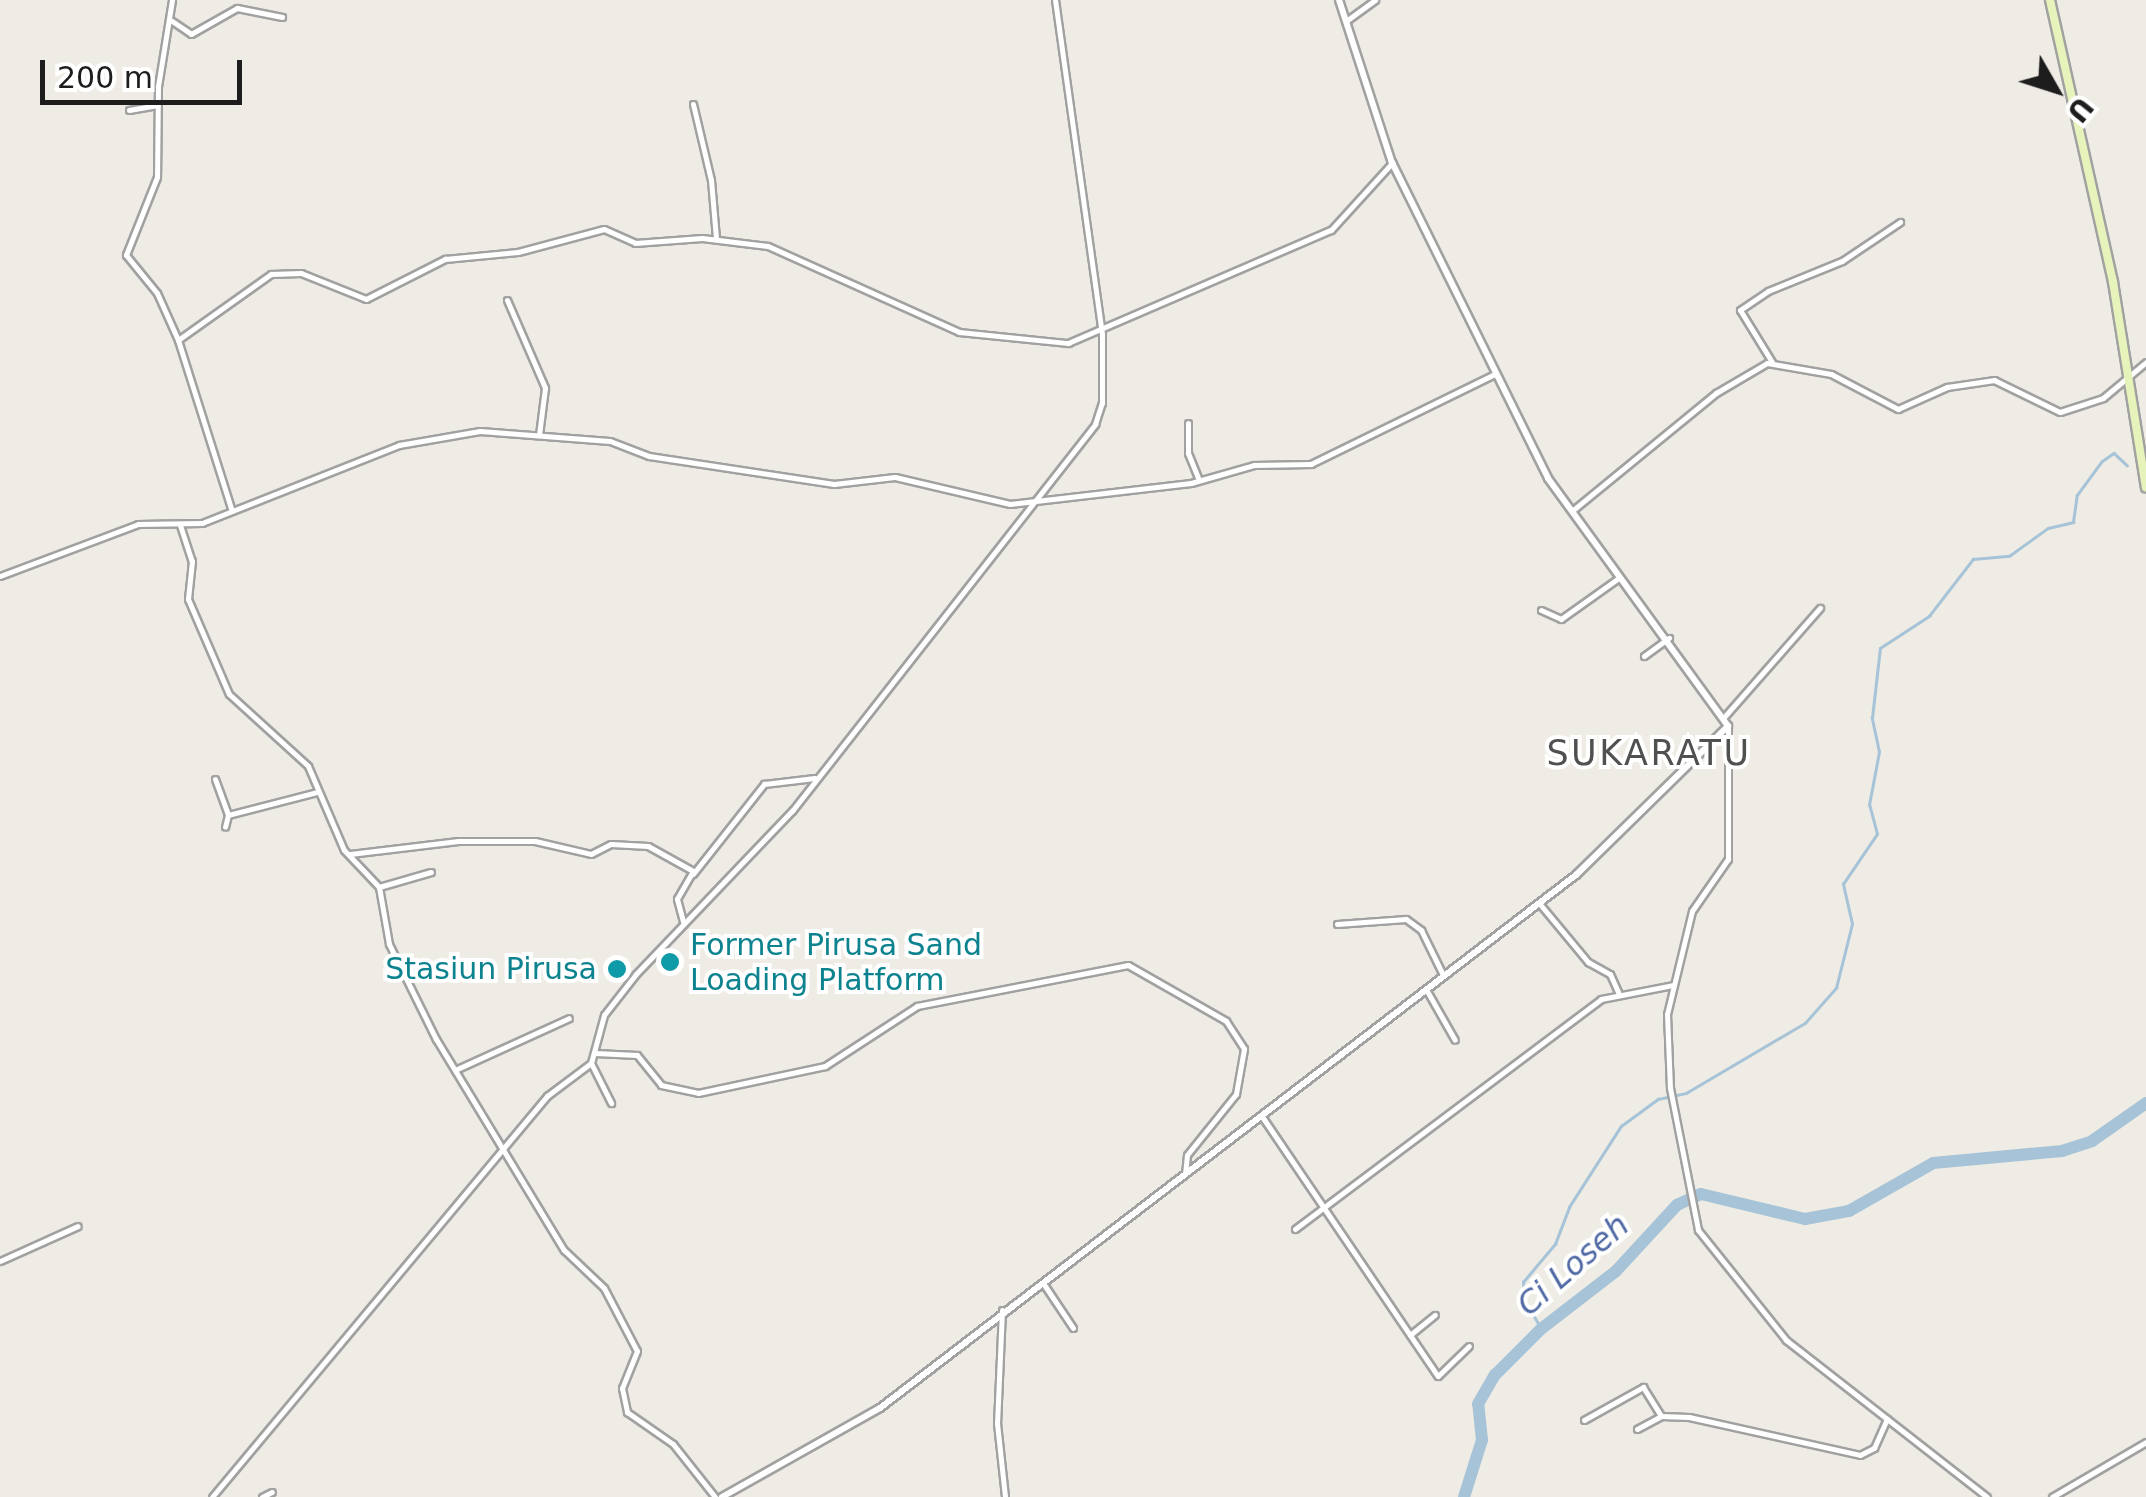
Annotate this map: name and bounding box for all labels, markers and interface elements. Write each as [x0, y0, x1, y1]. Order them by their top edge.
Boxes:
scale bar [45, 40, 248, 102]
north arrow [2006, 40, 2106, 140]
text: 200 m [57, 60, 153, 95]
text: U [2060, 90, 2100, 128]
district label: SUKARATU [1546, 732, 1752, 774]
place label: Former Pirusa Sand Loading Platform [690, 927, 982, 998]
place label: Stasiun Pirusa [385, 951, 597, 987]
marker: Former Pirusa Sand Loading Platform [659, 951, 681, 973]
marker: Stasiun Pirusa [606, 958, 628, 980]
water label: Ci Loseh [1509, 1206, 1637, 1324]

